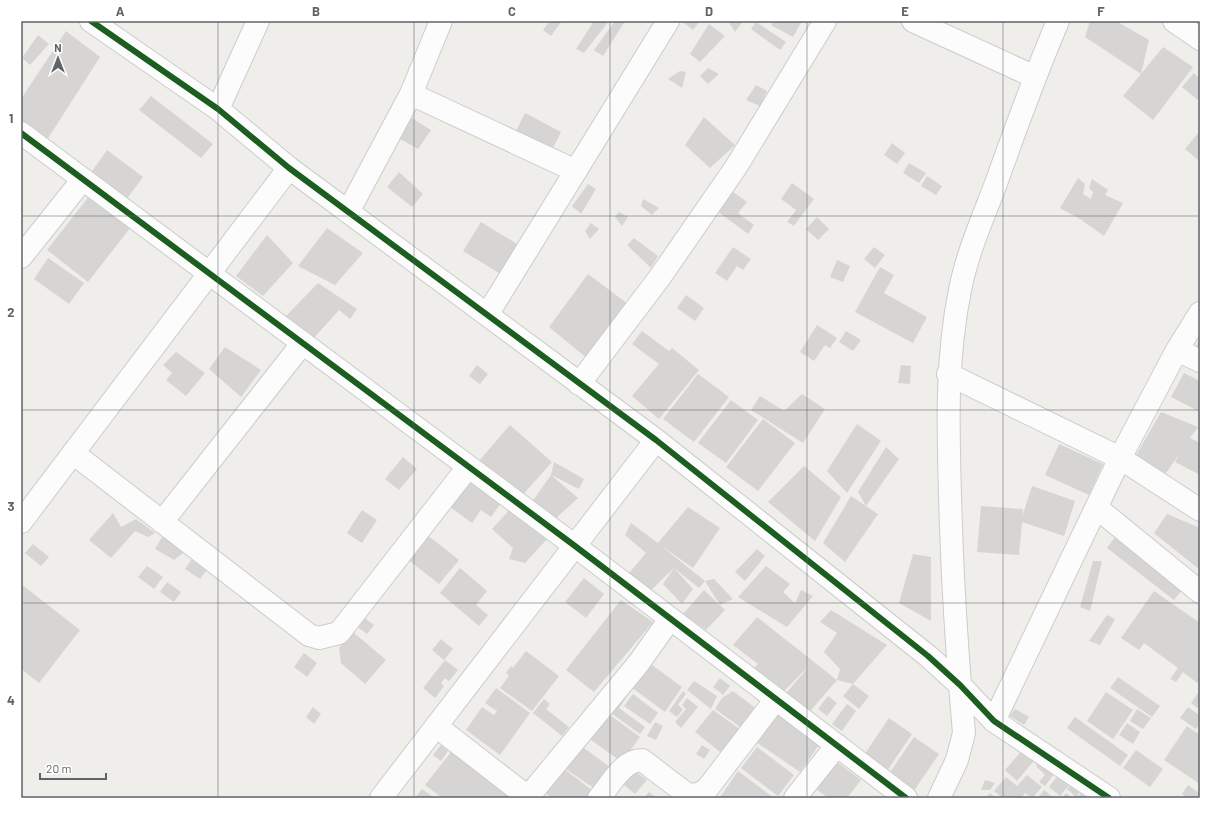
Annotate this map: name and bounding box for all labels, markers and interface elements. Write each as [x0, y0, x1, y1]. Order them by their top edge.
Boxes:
text: A [116, 3, 125, 19]
text: B [312, 3, 320, 19]
text: C [508, 3, 516, 19]
text: D [705, 3, 713, 19]
text: E [901, 3, 909, 19]
text: F [1097, 3, 1105, 19]
north arrow [38, 38, 78, 78]
text: N [54, 41, 62, 54]
text: 1 [9, 110, 13, 126]
text: 2 [7, 304, 15, 320]
text: 3 [7, 498, 15, 514]
text: 4 [7, 692, 15, 708]
scale bar [40, 755, 106, 781]
text: 20 m [46, 761, 72, 775]

